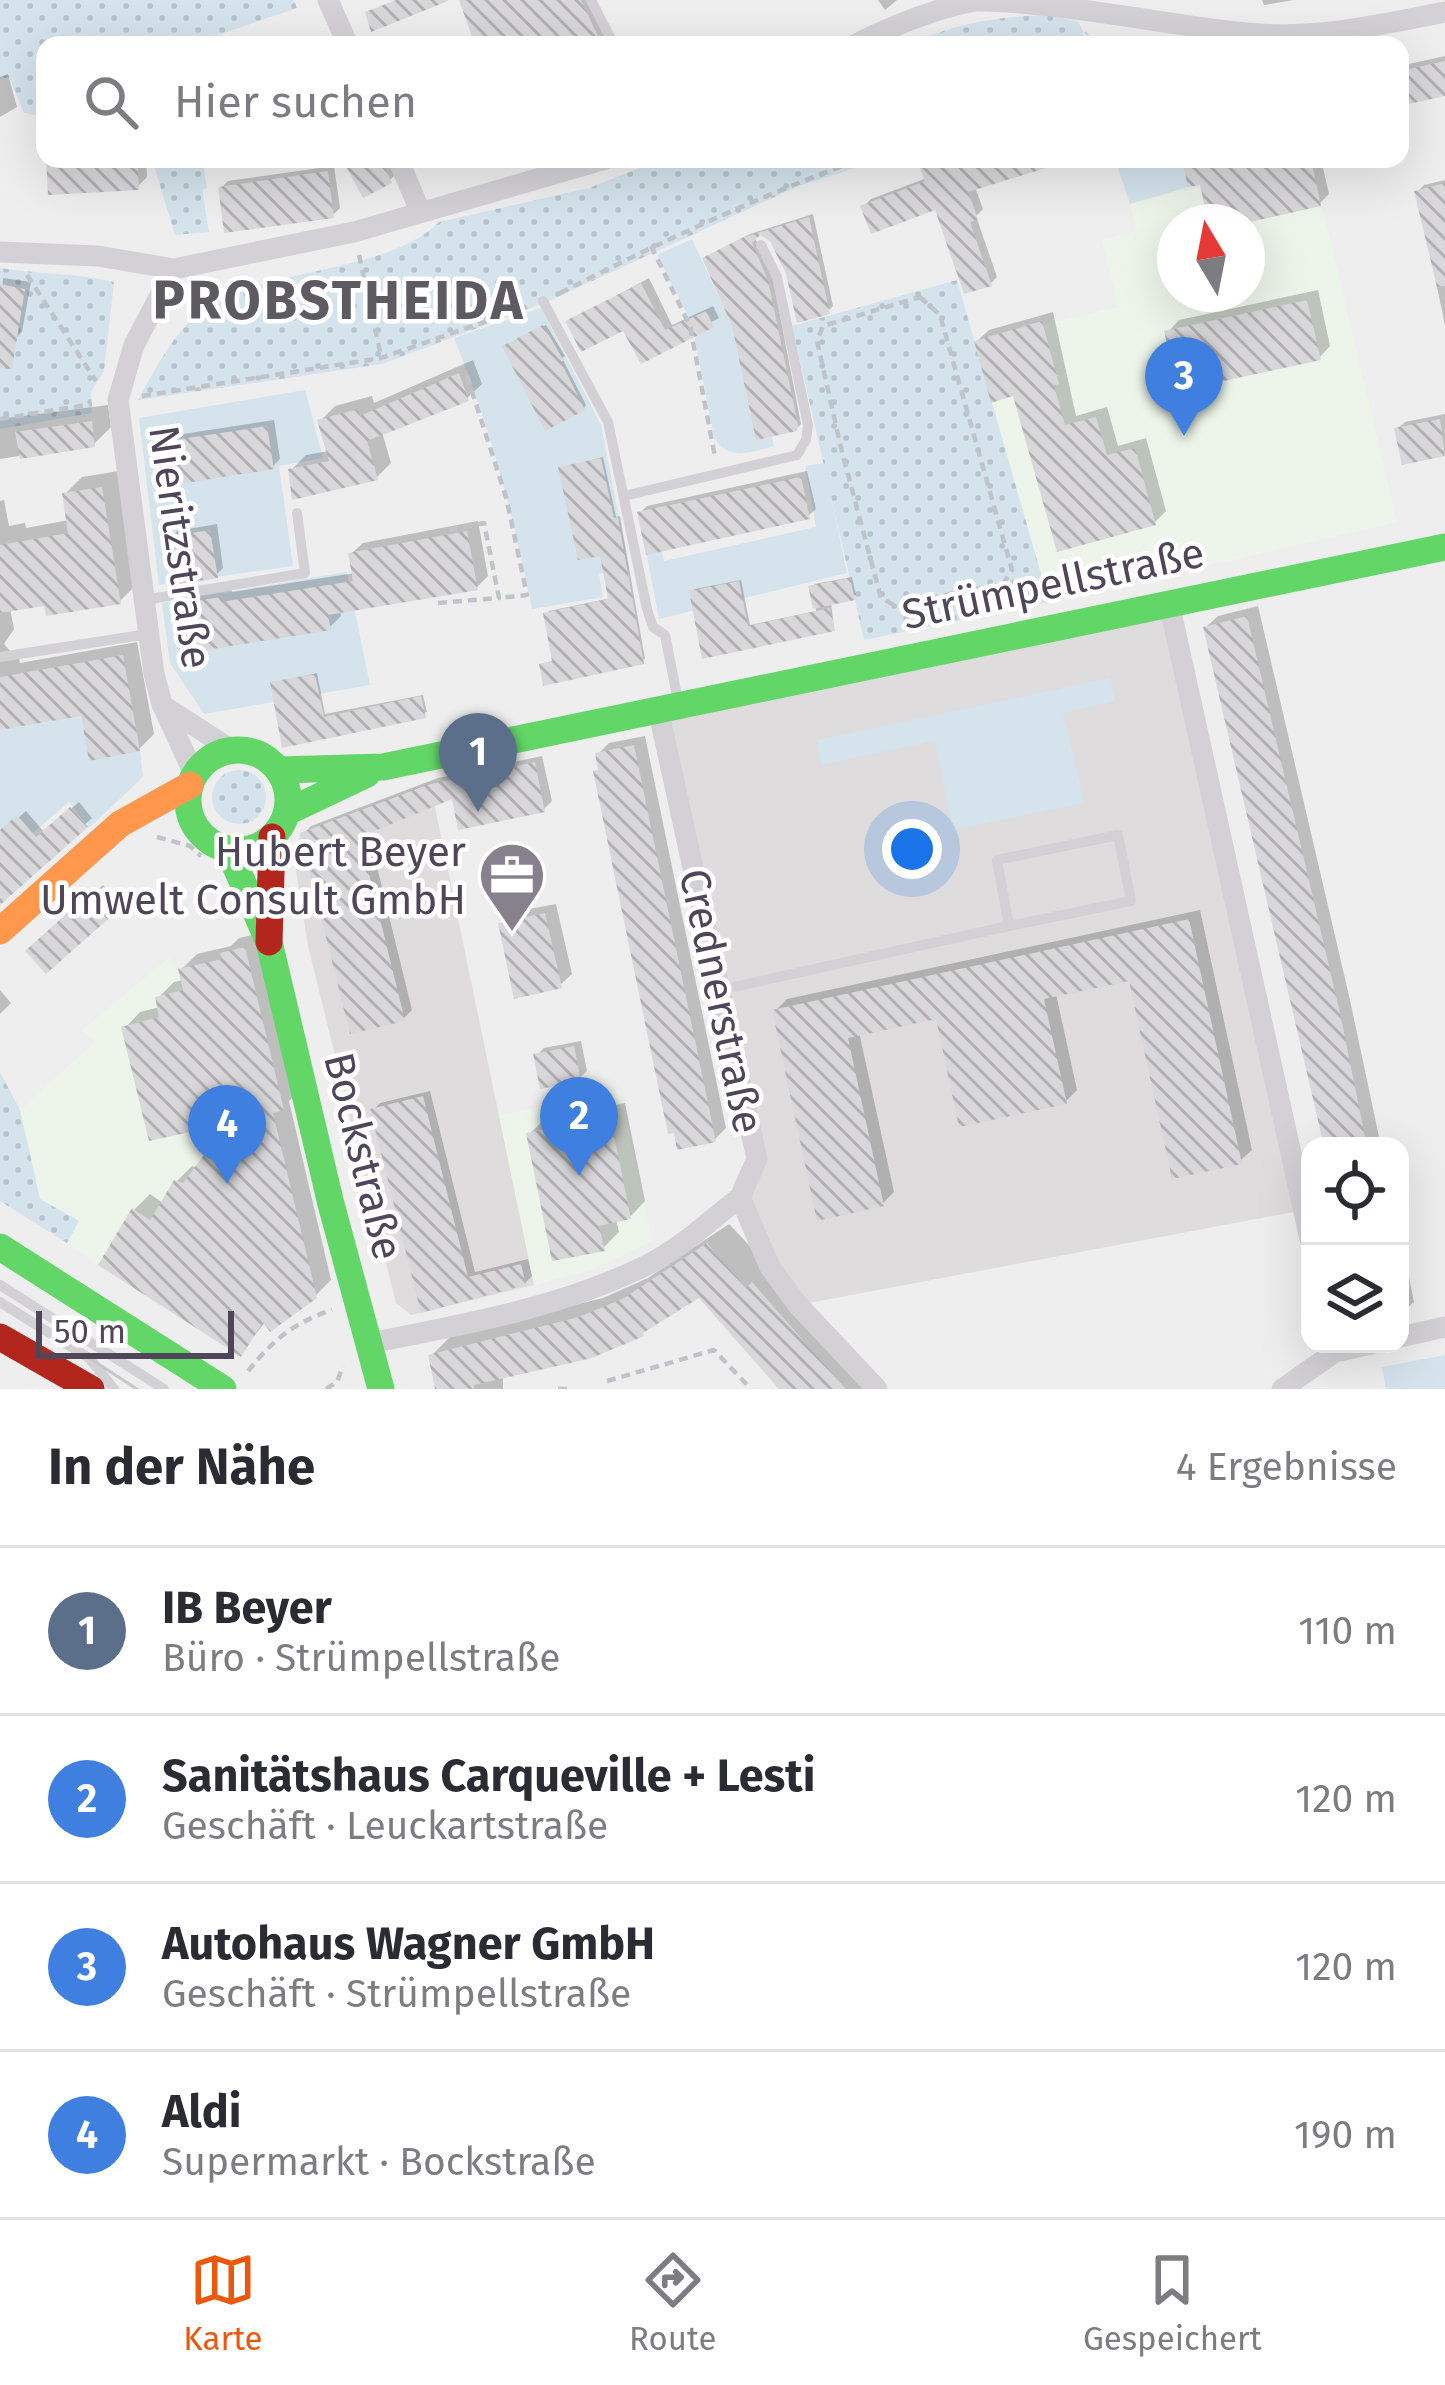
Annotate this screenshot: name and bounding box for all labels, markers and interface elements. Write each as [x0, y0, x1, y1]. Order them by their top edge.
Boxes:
search box [36, 36, 1409, 168]
icon: search [78, 69, 144, 135]
text: Hier suchen [174, 75, 417, 129]
north arrow [1157, 204, 1265, 312]
district label: PROBSTHEIDA [152, 269, 526, 333]
pin: 3 [1145, 337, 1223, 436]
street label: Nieritzstraße [138, 422, 222, 672]
street label: Strümpellstraße [898, 528, 1209, 640]
pin: 1 [439, 713, 517, 812]
your location [882, 819, 942, 879]
place label: Hubert Beyer Umwelt Consult GmbH [40, 827, 466, 925]
office icon: Hubert Beyer Umwelt Consult GmbH [477, 840, 547, 934]
street label: Crednerstraße [669, 864, 773, 1138]
street label: Bockstraße [313, 1048, 413, 1265]
pin: 2 [540, 1077, 618, 1176]
pin: 4 [188, 1085, 266, 1184]
map controls [1301, 1137, 1409, 1353]
button: locate [1301, 1137, 1409, 1245]
button: layers [1301, 1245, 1409, 1353]
scale bar [36, 1305, 234, 1358]
text: 50 m [54, 1312, 126, 1352]
text: In der Nähe [48, 1436, 315, 1498]
text: 4 Ergebnisse [1176, 1444, 1397, 1490]
text: IB Beyer [162, 1581, 332, 1635]
text: 1 [78, 1608, 96, 1654]
text: 110 m [1298, 1608, 1397, 1654]
text: Büro · Strümpellstraße [162, 1635, 560, 1681]
text: Sanitätshaus Carqueville + Lesti [162, 1749, 815, 1803]
text: 2 [77, 1776, 97, 1822]
text: 120 m [1295, 1776, 1397, 1822]
text: Geschäft · Leuckartstraße [162, 1803, 608, 1849]
text: Autohaus Wagner GmbH [162, 1917, 655, 1971]
text: 3 [77, 1944, 97, 1990]
text: 120 m [1295, 1944, 1397, 1990]
text: Geschäft · Strümpellstraße [162, 1971, 631, 2017]
text: Aldi [162, 2085, 241, 2139]
text: 4 [76, 2112, 98, 2158]
text: 190 m [1294, 2112, 1397, 2158]
text: Supermarkt · Bockstraße [162, 2139, 596, 2185]
tab: Karte [183, 2247, 263, 2359]
tab: Route [629, 2247, 716, 2359]
tab: Gespeichert [1083, 2247, 1262, 2359]

